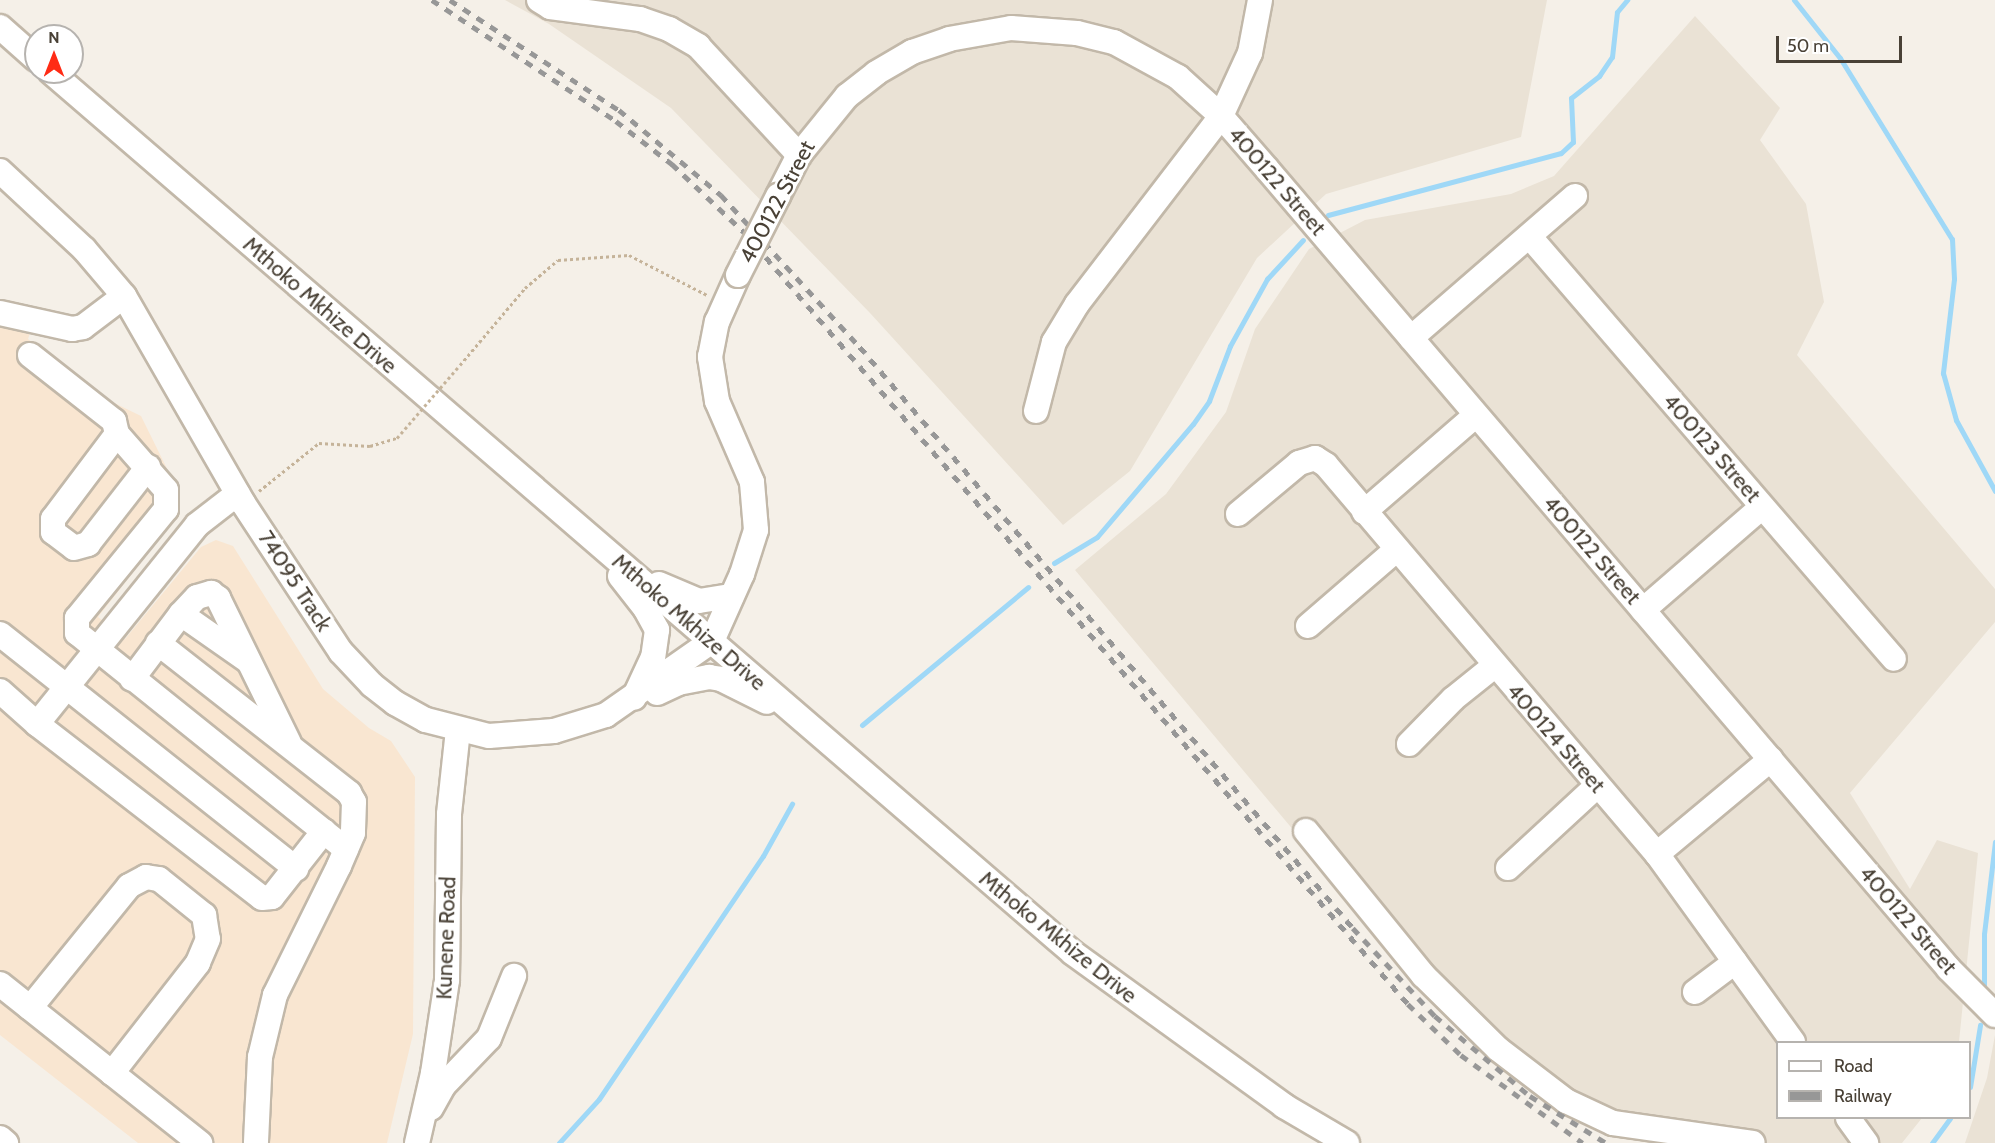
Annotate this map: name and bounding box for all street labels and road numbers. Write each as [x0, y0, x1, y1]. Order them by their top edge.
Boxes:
street label: 400122 Street [1223, 121, 1331, 241]
street label: 400122 Street [734, 136, 820, 268]
street label: Mthoko Mkhize Drive [238, 231, 402, 379]
street label: 400123 Street [1658, 388, 1766, 508]
street label: 400122 Street [1538, 490, 1646, 610]
street label: 74095 Track [253, 526, 337, 636]
street label: Mthoko Mkhize Drive [607, 548, 771, 696]
street label: 400124 Street [1501, 678, 1611, 798]
street label: 400122 Street [1854, 860, 1962, 980]
street label: Mthoko Mkhize Drive [974, 865, 1142, 1009]
street label: Kunene Road [431, 876, 461, 1000]

